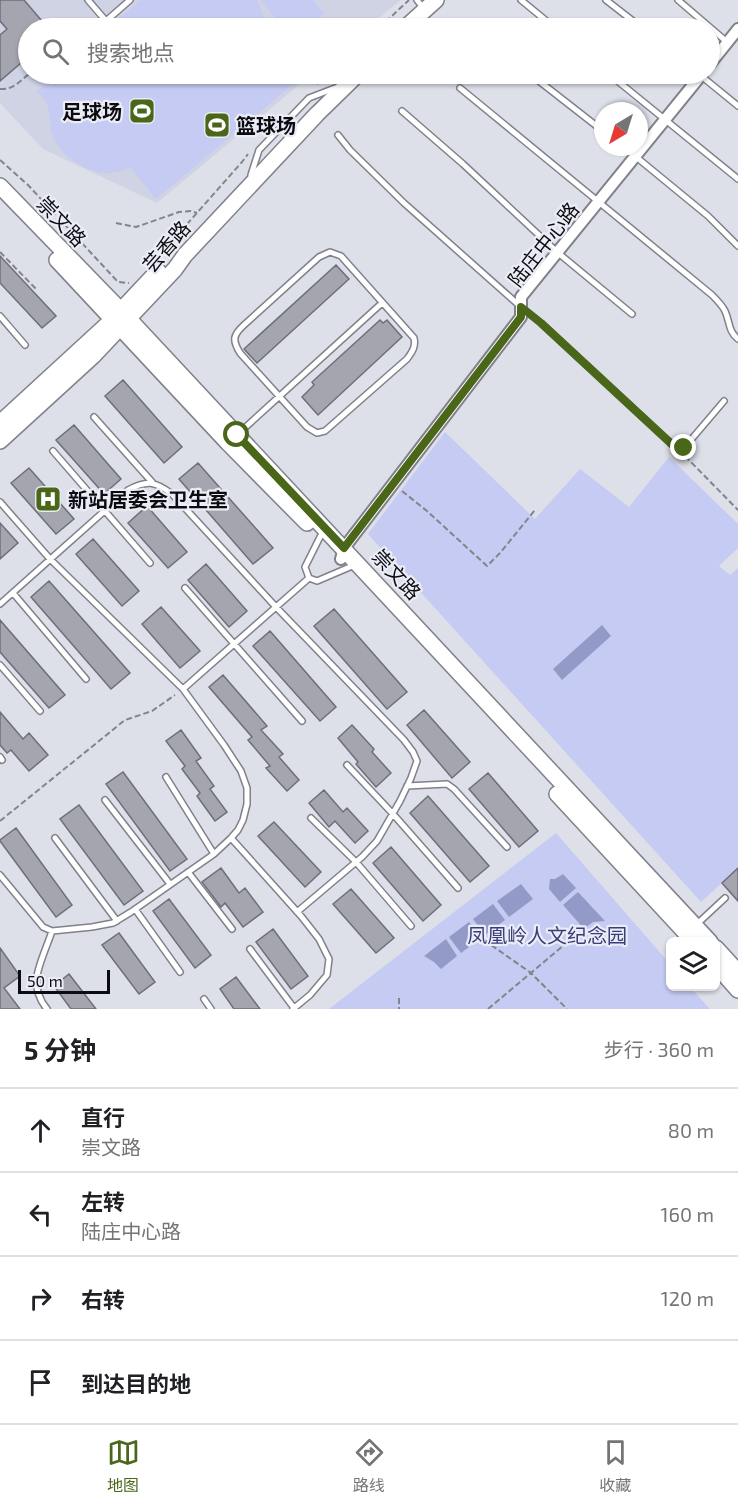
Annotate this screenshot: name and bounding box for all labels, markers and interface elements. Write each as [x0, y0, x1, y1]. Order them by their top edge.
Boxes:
search box [18, 18, 720, 84]
icon: search [39, 35, 72, 68]
text: 搜索地点 [87, 39, 175, 65]
sports icon: 足球场 [127, 96, 157, 126]
place label: 足球场 [62, 99, 122, 123]
north arrow [594, 102, 648, 156]
sports icon: 篮球场 [202, 110, 232, 140]
place label: 篮球场 [236, 113, 296, 137]
street label: 崇文路 [33, 191, 91, 251]
street label: 陆庄中心路 [503, 197, 583, 291]
street label: 芸香路 [137, 215, 195, 277]
route start [223, 421, 249, 447]
route end [670, 434, 696, 460]
hospital icon: 新站居委会卫生室 [33, 484, 63, 514]
place label: 新站居委会卫生室 [68, 487, 228, 511]
street label: 崇文路 [368, 544, 426, 604]
park label: 凤凰岭人文纪念园 [467, 923, 627, 947]
map controls [666, 937, 720, 991]
button: layers [666, 937, 720, 991]
scale bar [18, 967, 110, 994]
text: 50 m [27, 971, 63, 990]
text: 5 分钟 [24, 1034, 96, 1065]
text: 步行 · 360 m [604, 1037, 714, 1061]
text: 直行 [81, 1104, 125, 1130]
icon: ahead [24, 1114, 57, 1147]
text: 80 m [668, 1118, 714, 1142]
text: 崇文路 [81, 1135, 141, 1159]
text: 左转 [81, 1188, 125, 1214]
icon: left [24, 1198, 57, 1231]
text: 160 m [661, 1202, 714, 1226]
text: 陆庄中心路 [81, 1219, 181, 1243]
icon: right [24, 1282, 57, 1315]
text: 右转 [81, 1286, 125, 1312]
text: 120 m [661, 1286, 714, 1310]
icon: arrive [24, 1366, 57, 1399]
text: 到达目的地 [81, 1370, 191, 1396]
tab: 地图 [107, 1436, 140, 1496]
tab: 路线 [353, 1436, 386, 1496]
tab: 收藏 [599, 1436, 632, 1496]

